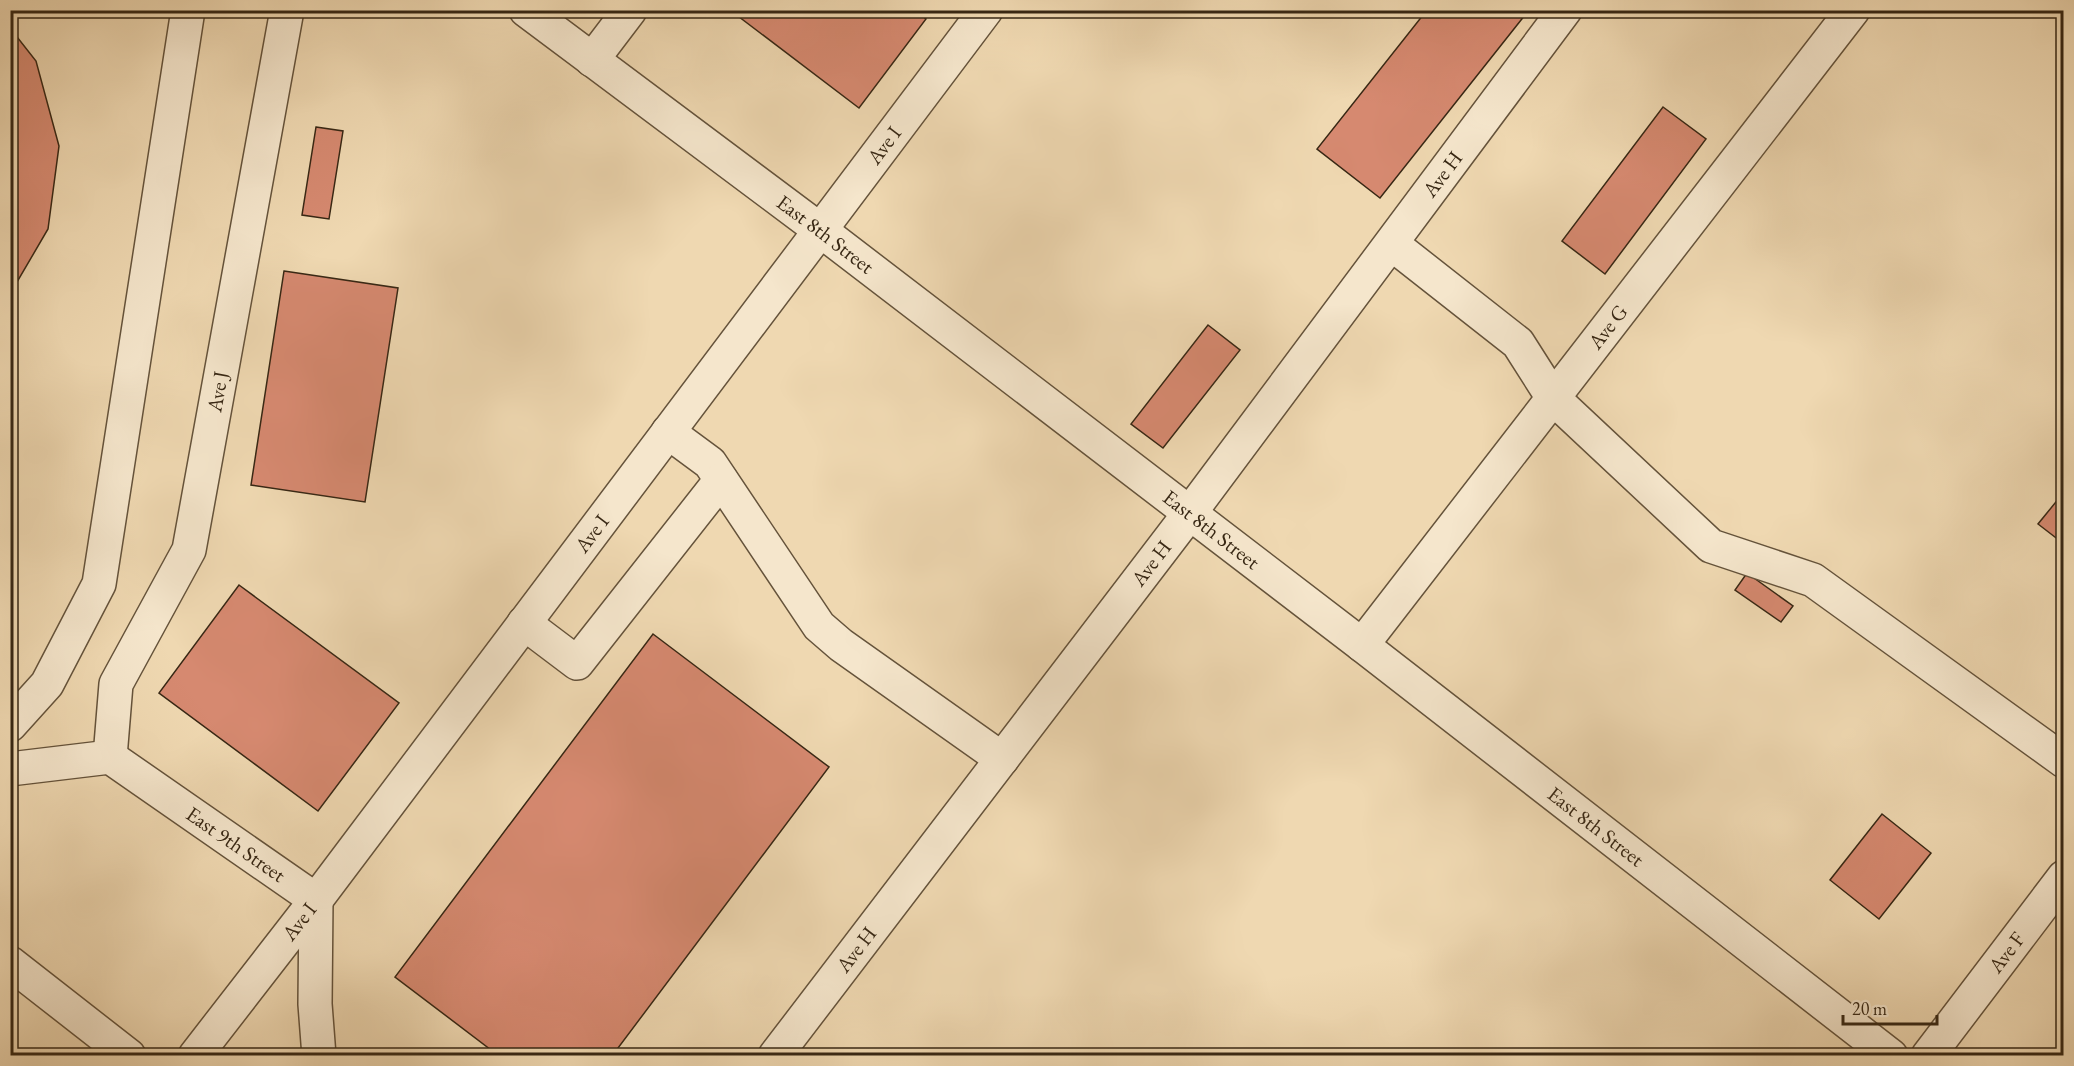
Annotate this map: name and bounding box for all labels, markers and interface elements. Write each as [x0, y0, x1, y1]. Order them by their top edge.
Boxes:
street label: Ave I [860, 120, 907, 170]
street label: Ave H [1415, 145, 1468, 203]
street label: East 8th Street [772, 188, 880, 280]
street label: Ave G [1581, 299, 1633, 355]
street label: Ave J [200, 369, 234, 415]
street label: East 8th Street [1158, 483, 1266, 575]
street label: Ave I [568, 509, 615, 559]
street label: Ave H [1124, 534, 1177, 592]
street label: East 8th Street [1542, 780, 1650, 873]
street label: East 9th Street [181, 800, 292, 888]
street label: Ave I [275, 897, 322, 947]
street label: Ave H [829, 921, 882, 979]
street label: Ave F [1981, 926, 2031, 979]
scale bar [1843, 988, 1938, 1026]
text: 20 m [1852, 997, 1887, 1020]

